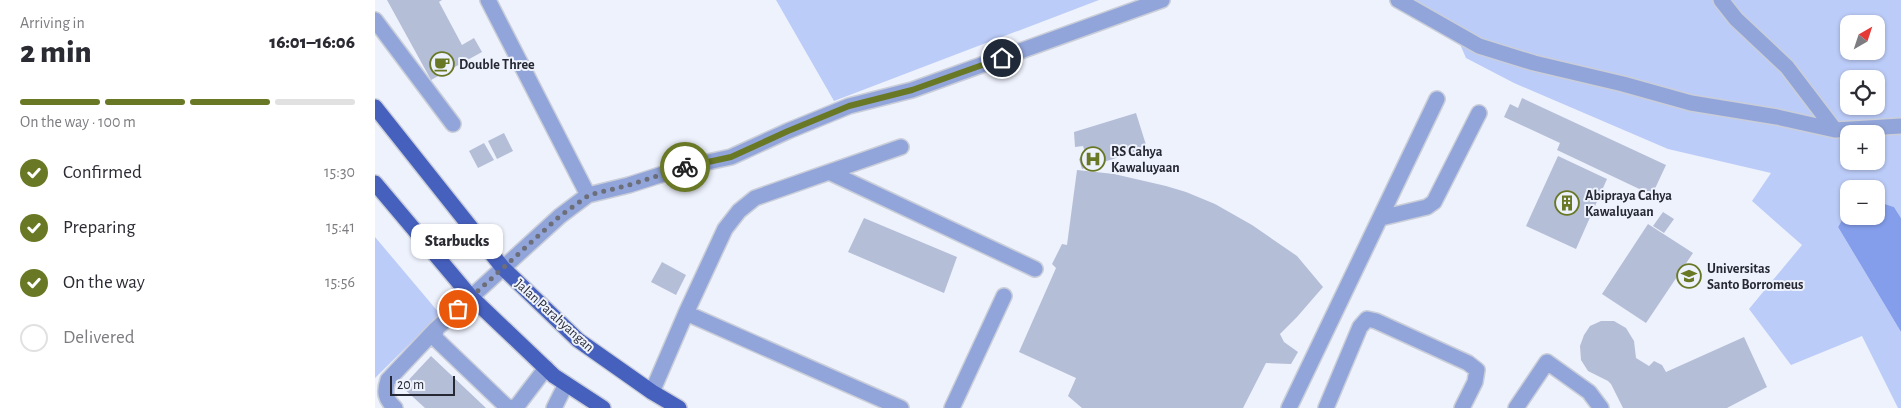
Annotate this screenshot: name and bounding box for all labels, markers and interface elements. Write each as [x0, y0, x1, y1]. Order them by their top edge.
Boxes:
text: Arriving in [20, 15, 85, 31]
north arrow [1840, 15, 1885, 60]
map controls [1840, 15, 1885, 225]
text: 16:01–16:06 [269, 33, 355, 52]
text: 2 min [20, 36, 92, 68]
pin [981, 37, 1023, 79]
icon: home [988, 44, 1016, 72]
cafe icon: Double Three [429, 51, 455, 77]
place label: Double Three [459, 58, 535, 72]
button: locate [1840, 70, 1885, 115]
text: On the way · 100 m [20, 114, 136, 130]
button: + [1840, 125, 1885, 170]
courier [660, 142, 710, 192]
place label: RS Cahya Kawaluyaan [1111, 145, 1180, 175]
hospital icon: RS Cahya Kawaluyaan [1080, 146, 1106, 172]
icon: bike [671, 153, 699, 181]
icon: check [20, 159, 48, 187]
text: Confirmed [63, 163, 142, 182]
text: 15:30 [324, 164, 355, 180]
button: − [1840, 180, 1885, 225]
place label: Abipraya Cahya Kawaluyaan [1585, 189, 1672, 219]
building icon: Abipraya Cahya Kawaluyaan [1554, 190, 1580, 216]
icon: check [20, 214, 48, 242]
text: Preparing [63, 218, 136, 237]
text: 15:41 [326, 219, 355, 235]
callout: Starbucks [412, 224, 504, 259]
text: Starbucks [425, 233, 489, 249]
place label: Universitas Santo Borromeus [1707, 262, 1804, 292]
school or university icon: Universitas Santo Borromeus [1676, 263, 1702, 289]
icon: check [20, 269, 48, 297]
text: On the way [63, 273, 145, 292]
text: 15:56 [325, 274, 355, 290]
street label: Jalan Parahyangan [512, 277, 596, 355]
pin [437, 288, 479, 330]
icon: bag [444, 295, 472, 323]
text: Delivered [63, 328, 135, 347]
scale bar [390, 373, 455, 396]
text: 20 m [397, 378, 424, 392]

